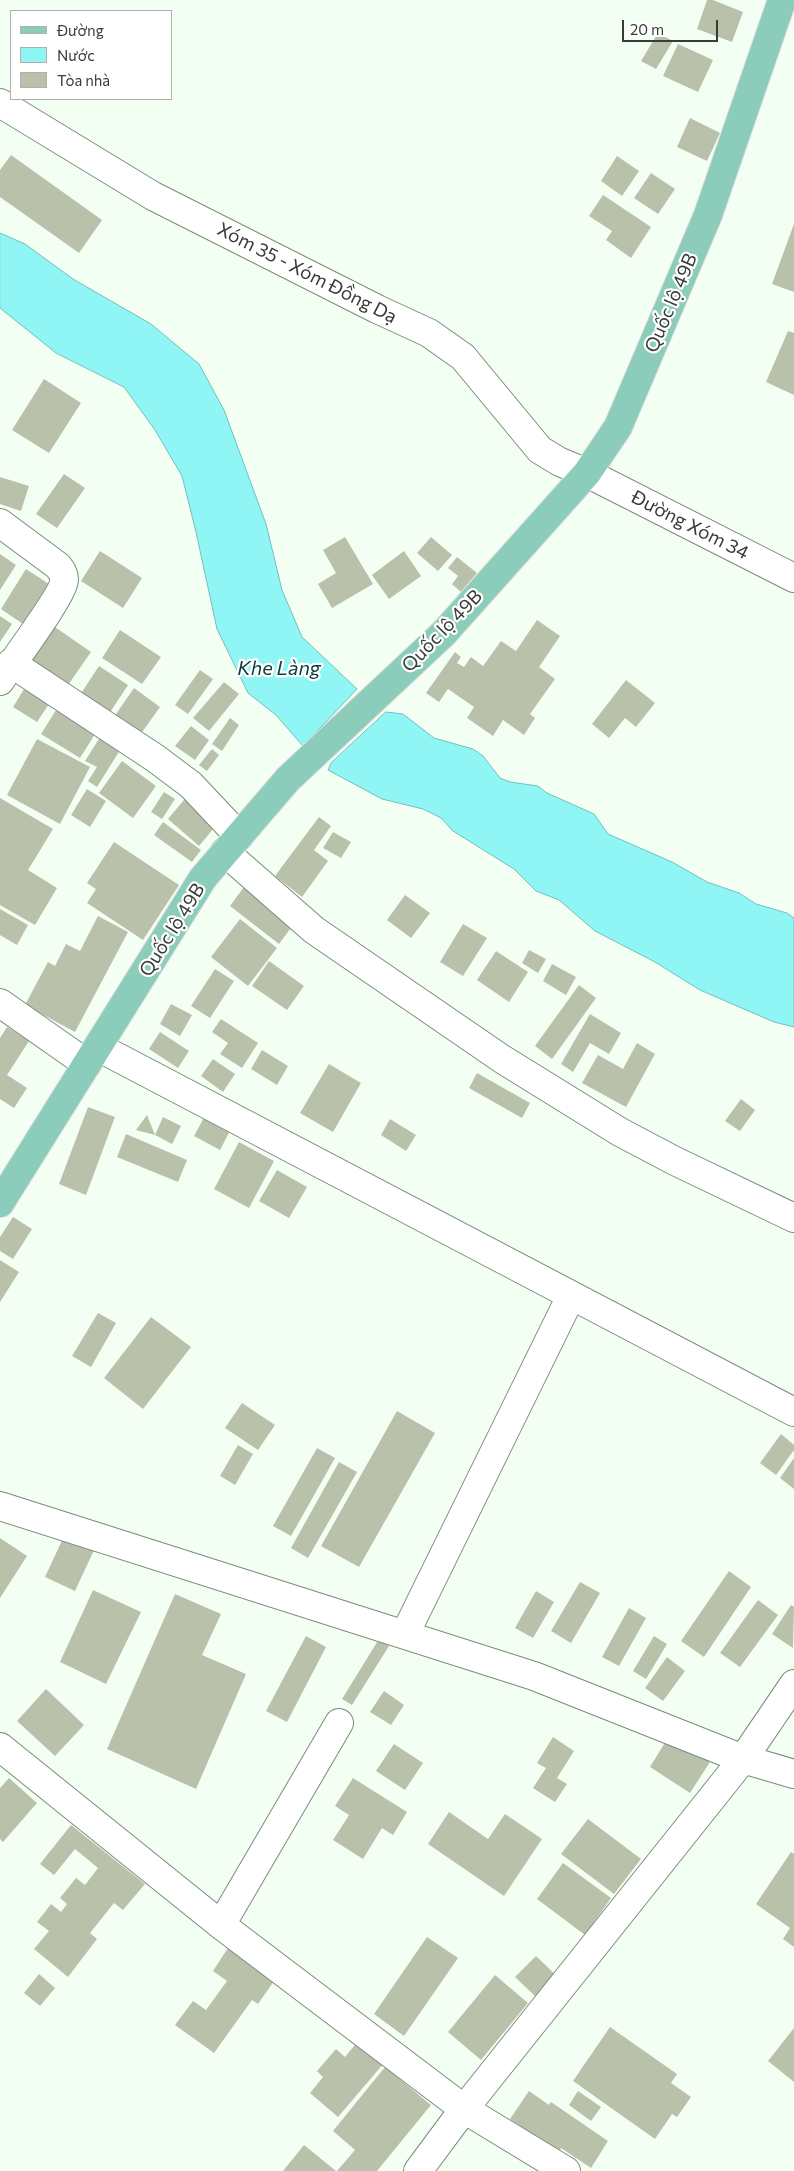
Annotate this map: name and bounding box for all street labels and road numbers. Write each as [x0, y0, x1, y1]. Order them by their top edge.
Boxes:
street label: Xóm 35 - Xóm Đồng Dạ [213, 218, 401, 328]
street label: Quốc lộ 49B [640, 250, 702, 356]
street label: Đường Xóm 34 [627, 486, 753, 564]
street label: Quốc lộ 49B [397, 585, 487, 677]
street label: Quốc lộ 49B [134, 879, 210, 981]

